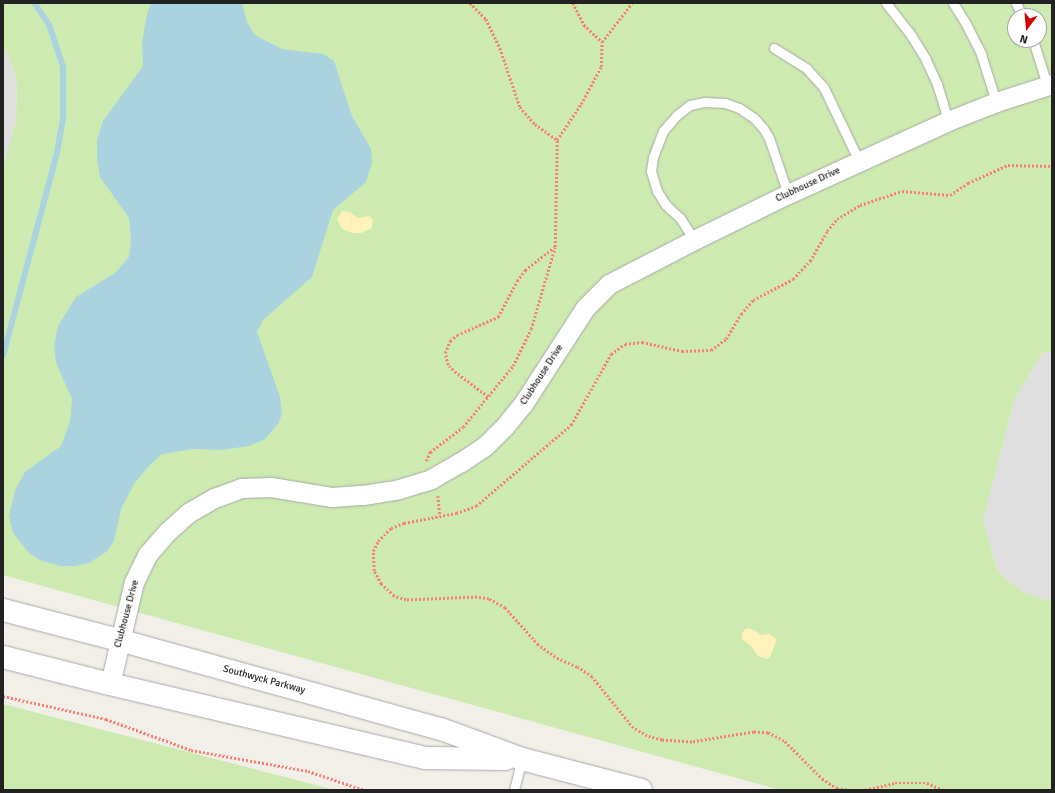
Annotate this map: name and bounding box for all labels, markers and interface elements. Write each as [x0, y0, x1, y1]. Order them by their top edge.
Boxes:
north arrow [1007, 8, 1047, 48]
text: N [1018, 32, 1029, 46]
street label: Clubhouse Drive [774, 165, 842, 205]
street label: Clubhouse Drive [518, 343, 566, 407]
street label: Clubhouse Drive [112, 579, 142, 649]
street label: Southwyck Parkway [222, 663, 306, 697]

